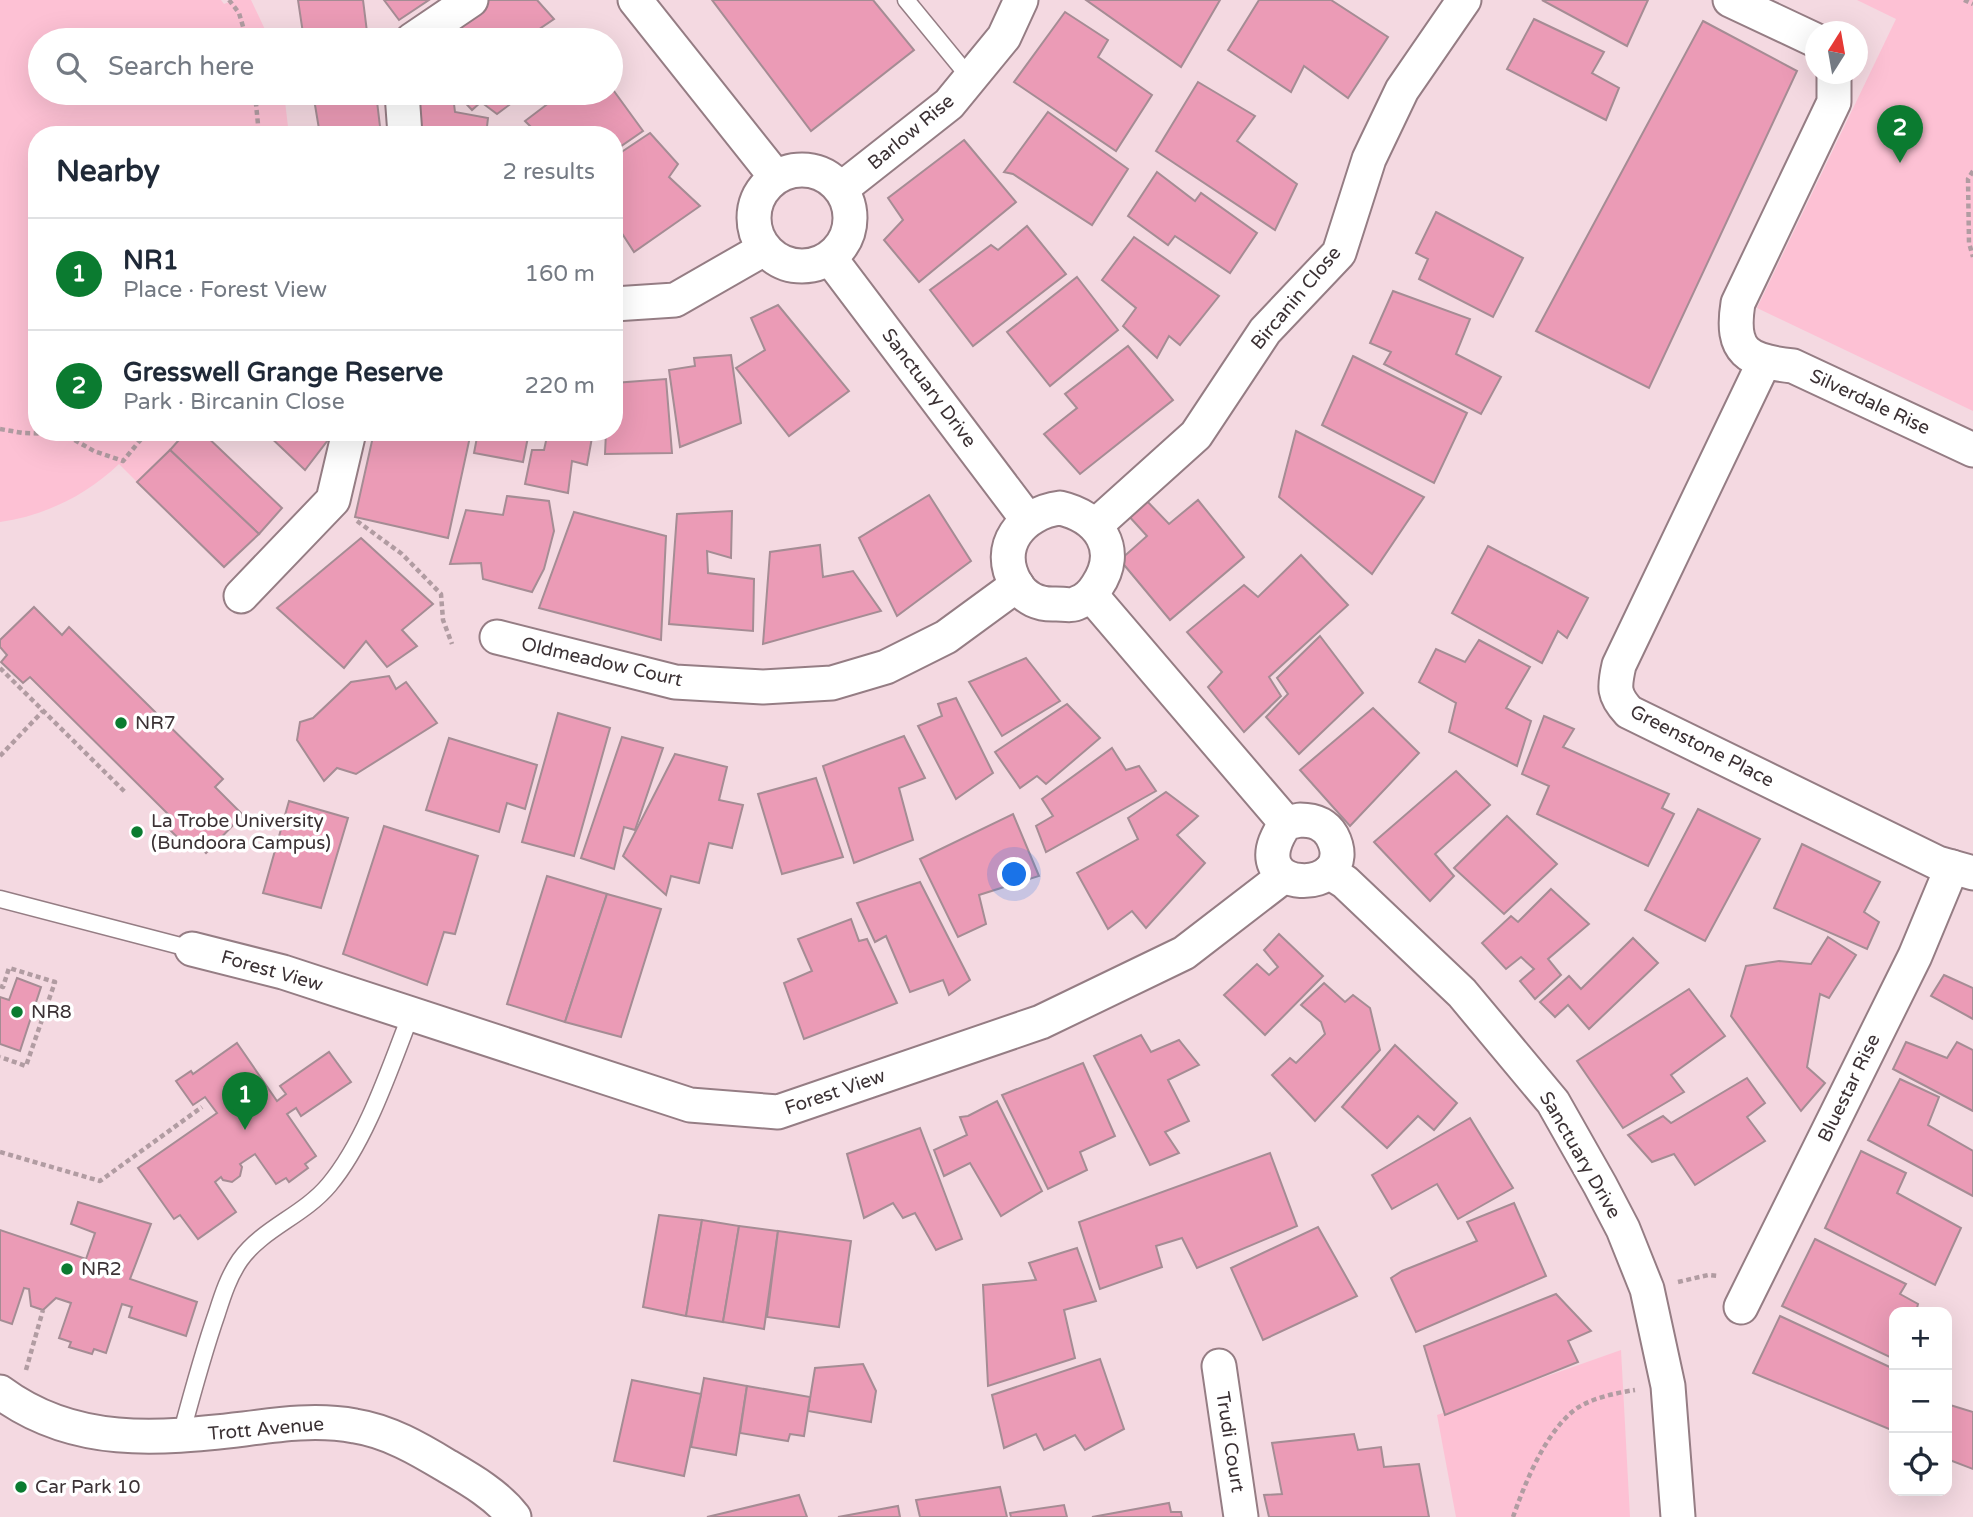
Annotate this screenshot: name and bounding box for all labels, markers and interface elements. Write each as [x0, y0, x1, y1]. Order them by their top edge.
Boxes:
north arrow [1805, 21, 1868, 84]
search box [28, 28, 623, 105]
icon: search [52, 48, 90, 86]
text: Search here [108, 51, 254, 82]
street label: Barlow Rise [864, 90, 958, 174]
pin: 2 [1877, 105, 1923, 163]
text: Nearby [56, 153, 160, 190]
text: 2 results [502, 158, 595, 186]
street label: Bircanin Close [1247, 242, 1345, 354]
text: NR1 [123, 245, 179, 276]
text: 1 [72, 260, 86, 288]
text: 160 m [525, 260, 595, 288]
text: Place · Forest View [123, 276, 327, 304]
street label: Sanctuary Drive [877, 324, 981, 452]
text: Gresswell Grange Reserve [123, 357, 443, 388]
street label: Silverdale Rise [1806, 365, 1934, 439]
text: 2 [72, 372, 86, 400]
text: 220 m [525, 372, 595, 400]
text: Park · Bircanin Close [123, 388, 345, 416]
street label: Oldmeadow Court [519, 633, 685, 691]
street label: Greenstone Place [1626, 700, 1778, 792]
place label: NR7 [135, 712, 176, 734]
marker: NR7 [113, 715, 129, 731]
place label: La Trobe University (Bundoora Campus) [151, 810, 331, 854]
marker: La Trobe University (Bundoora Campus) [129, 824, 145, 840]
your location [997, 857, 1031, 891]
street label: Forest View [219, 946, 325, 996]
place label: NR8 [31, 1001, 72, 1023]
marker: NR8 [9, 1004, 25, 1020]
street label: Bluestar Rise [1813, 1030, 1885, 1146]
street label: Forest View [782, 1065, 888, 1119]
pin: 1 [222, 1072, 268, 1130]
street label: Sanctuary Drive [1535, 1088, 1625, 1222]
place label: NR2 [81, 1258, 122, 1280]
marker: NR2 [59, 1261, 75, 1277]
map controls [1889, 1307, 1952, 1496]
button: + [1889, 1307, 1952, 1370]
button: − [1889, 1370, 1952, 1433]
street label: Trudi Court [1211, 1390, 1249, 1494]
street label: Trott Avenue [207, 1413, 325, 1445]
button: locate [1889, 1433, 1952, 1496]
place label: Car Park 10 [35, 1476, 141, 1498]
marker: Car Park 10 [13, 1479, 29, 1495]

